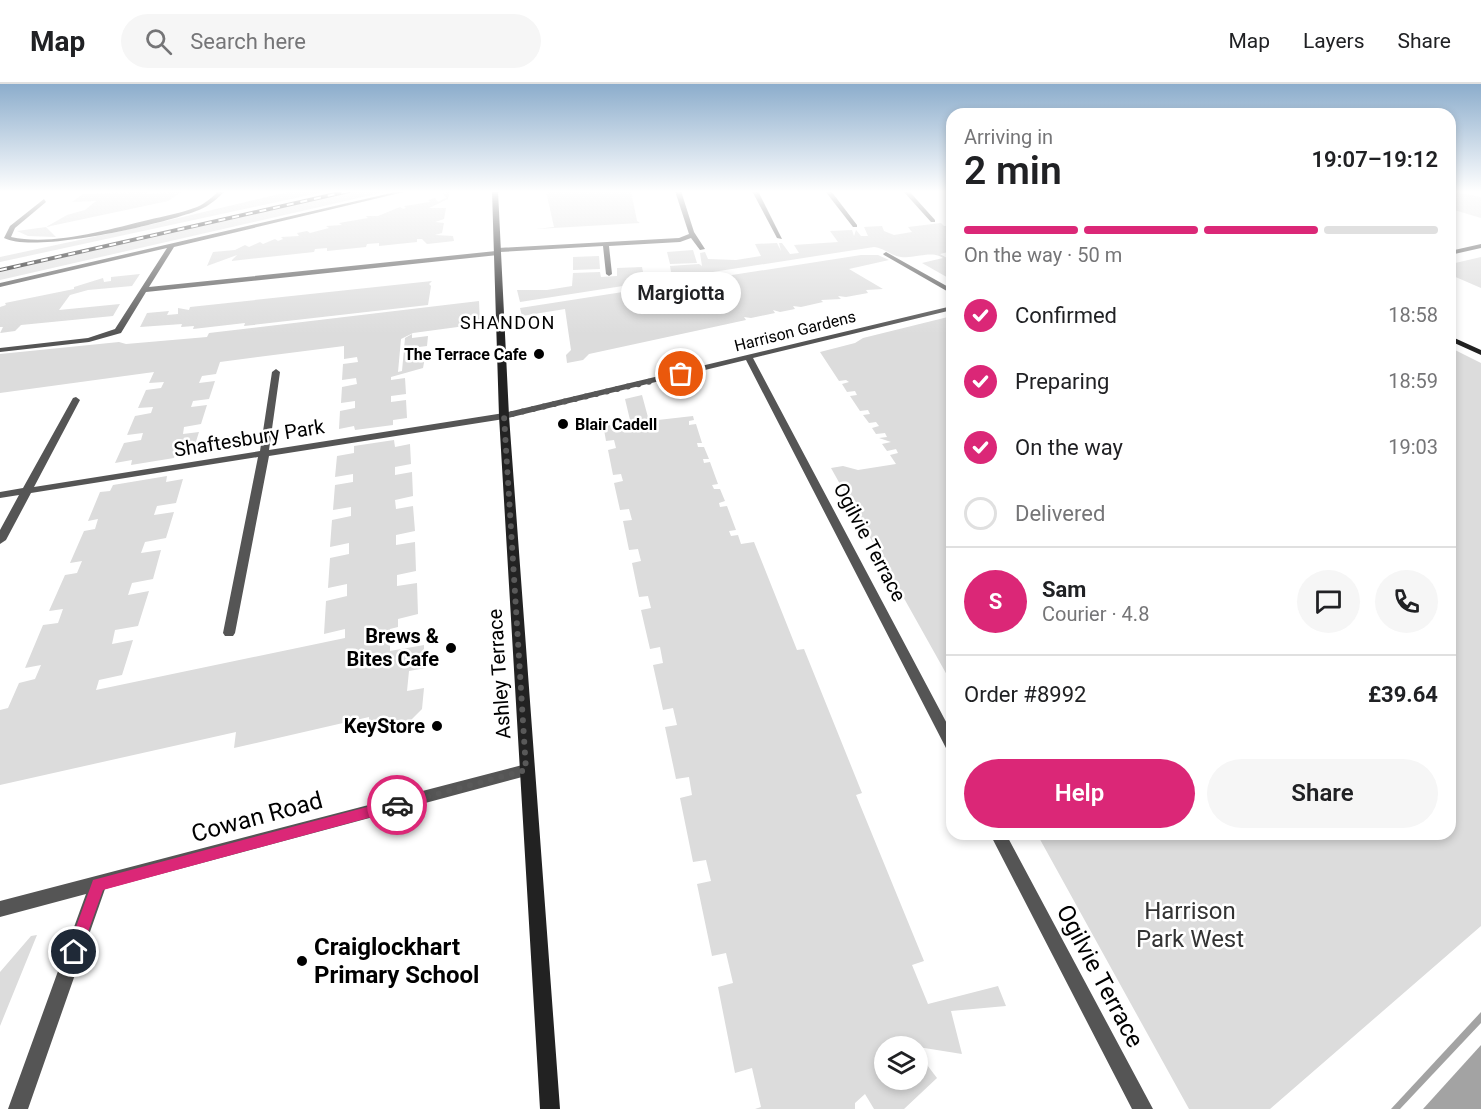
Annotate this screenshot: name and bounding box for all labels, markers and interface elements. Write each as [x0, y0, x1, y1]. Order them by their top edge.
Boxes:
search box [121, 14, 541, 68]
text: Map [30, 25, 85, 58]
icon: search [142, 25, 175, 58]
text: Search here [190, 29, 306, 54]
text: Map [1228, 29, 1270, 53]
text: Layers [1303, 29, 1364, 53]
text: Share [1397, 29, 1451, 53]
text: Arriving in [964, 125, 1053, 149]
text: 19:07–19:12 [1311, 147, 1438, 172]
text: 2 min [964, 148, 1062, 194]
text: On the way · 50 m [964, 243, 1122, 267]
callout: Margiotta [621, 272, 741, 314]
text: Margiotta [637, 281, 725, 305]
icon: check [964, 299, 997, 332]
text: Confirmed [1015, 303, 1117, 328]
text: 18:58 [1388, 303, 1438, 327]
street label: Harrison Gardens [732, 307, 858, 355]
district label: SHANDON [460, 312, 556, 333]
place label: The Terrace Cafe [404, 345, 527, 364]
marker: The Terrace Cafe [532, 347, 546, 361]
pin [655, 348, 706, 399]
icon: bag [664, 357, 697, 390]
icon: check [964, 365, 997, 398]
text: Preparing [1015, 369, 1109, 394]
text: 18:59 [1388, 369, 1438, 393]
street label: Shaftesbury Park [172, 414, 327, 462]
place label: Blair Cadell [575, 415, 657, 434]
marker: Blair Cadell [556, 417, 570, 431]
icon: check [964, 431, 997, 464]
text: On the way [1015, 435, 1123, 460]
text: 19:03 [1388, 435, 1438, 459]
street label: Ogilvie Terrace [829, 478, 911, 606]
text: Delivered [1015, 501, 1105, 526]
button: chat [1297, 570, 1360, 633]
button: phone [1375, 570, 1438, 633]
text: Sam [1042, 577, 1086, 602]
text: S [989, 589, 1002, 614]
text: Courier · 4.8 [1042, 602, 1149, 626]
street label: Ashley Terrace [482, 608, 516, 740]
place label: Brews & Bites Cafe [347, 624, 439, 671]
marker: Brews & Bites Cafe [444, 641, 458, 655]
text: Order #8992 [964, 682, 1086, 707]
text: £39.64 [1368, 682, 1438, 707]
place label: KeyStore [344, 714, 425, 738]
marker: KeyStore [430, 719, 444, 733]
button: Help [964, 759, 1195, 828]
button: Share [1207, 759, 1438, 828]
courier [367, 775, 427, 835]
street label: Cowan Road [188, 786, 326, 848]
icon: car [381, 789, 414, 822]
park label: Harrison Park West [1136, 897, 1244, 953]
street label: Ogilvie Terrace [1051, 900, 1149, 1052]
pin [48, 926, 99, 977]
place label: Craiglockhart Primary School [314, 933, 479, 989]
icon: home [57, 935, 90, 968]
marker: Craiglockhart Primary School [295, 954, 309, 968]
map controls [874, 1036, 928, 1090]
button: layers [874, 1036, 928, 1090]

